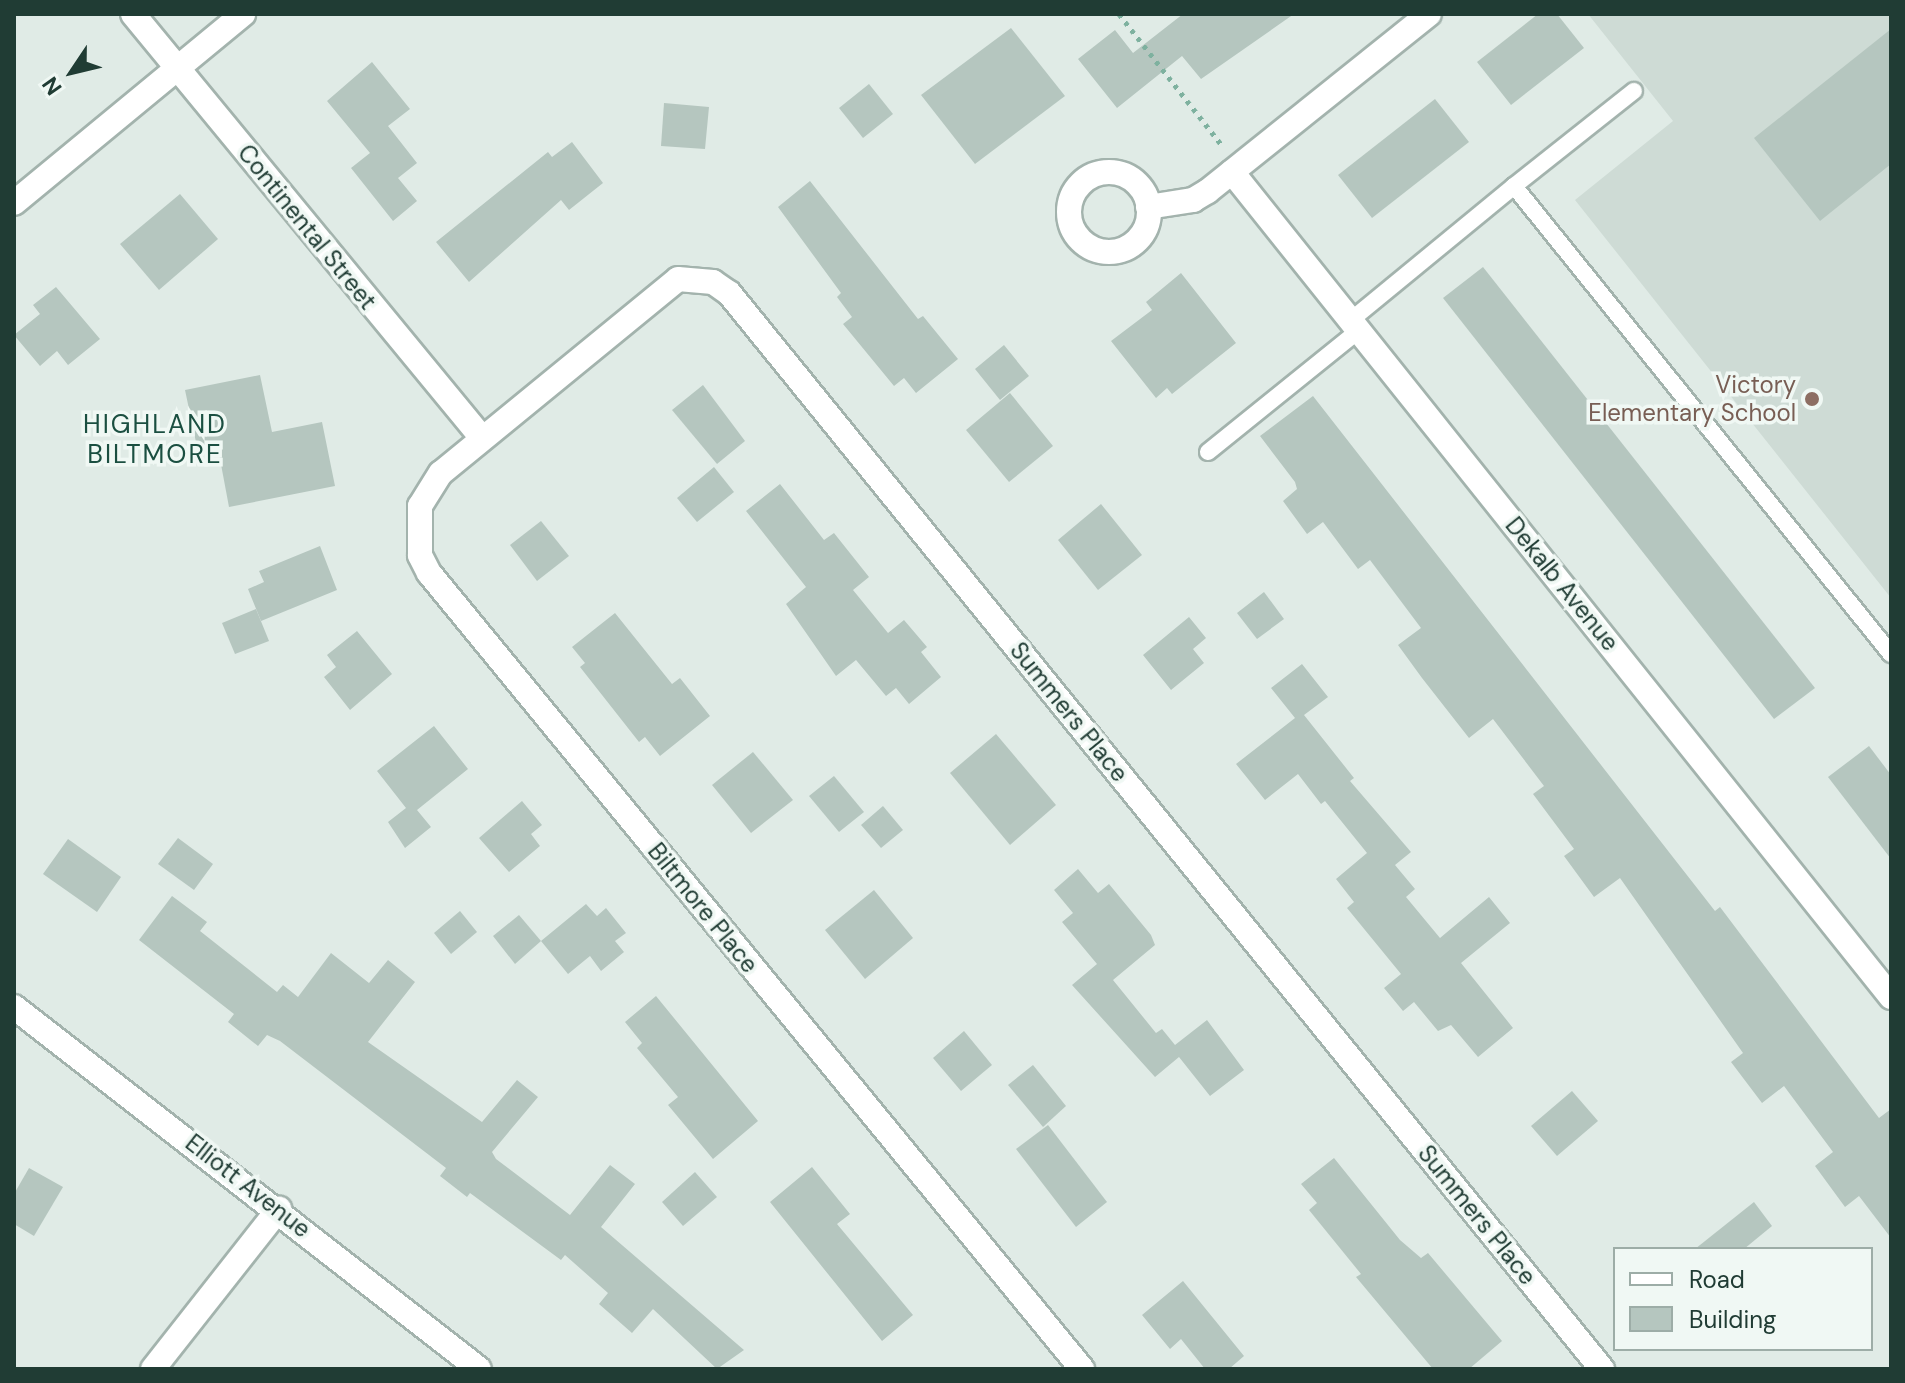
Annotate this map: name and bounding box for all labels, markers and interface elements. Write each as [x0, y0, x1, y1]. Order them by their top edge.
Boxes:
north arrow [32, 32, 112, 112]
text: N [35, 71, 68, 101]
street label: Continental Street [232, 139, 382, 315]
place label: Victory Elementary School [1588, 371, 1796, 427]
marker: Victory Elementary School [1803, 390, 1821, 408]
district label: HIGHLAND BILTMORE [83, 409, 227, 470]
street label: Dekalb Avenue [1499, 511, 1625, 657]
street label: Summers Place [1004, 636, 1134, 788]
street label: Biltmore Place [642, 837, 764, 979]
street label: Elliott Avenue [180, 1128, 316, 1244]
street label: Summers Place [1412, 1139, 1542, 1291]
legend [1613, 1247, 1873, 1351]
text: Road [1689, 1264, 1745, 1295]
text: Building [1689, 1304, 1776, 1335]

